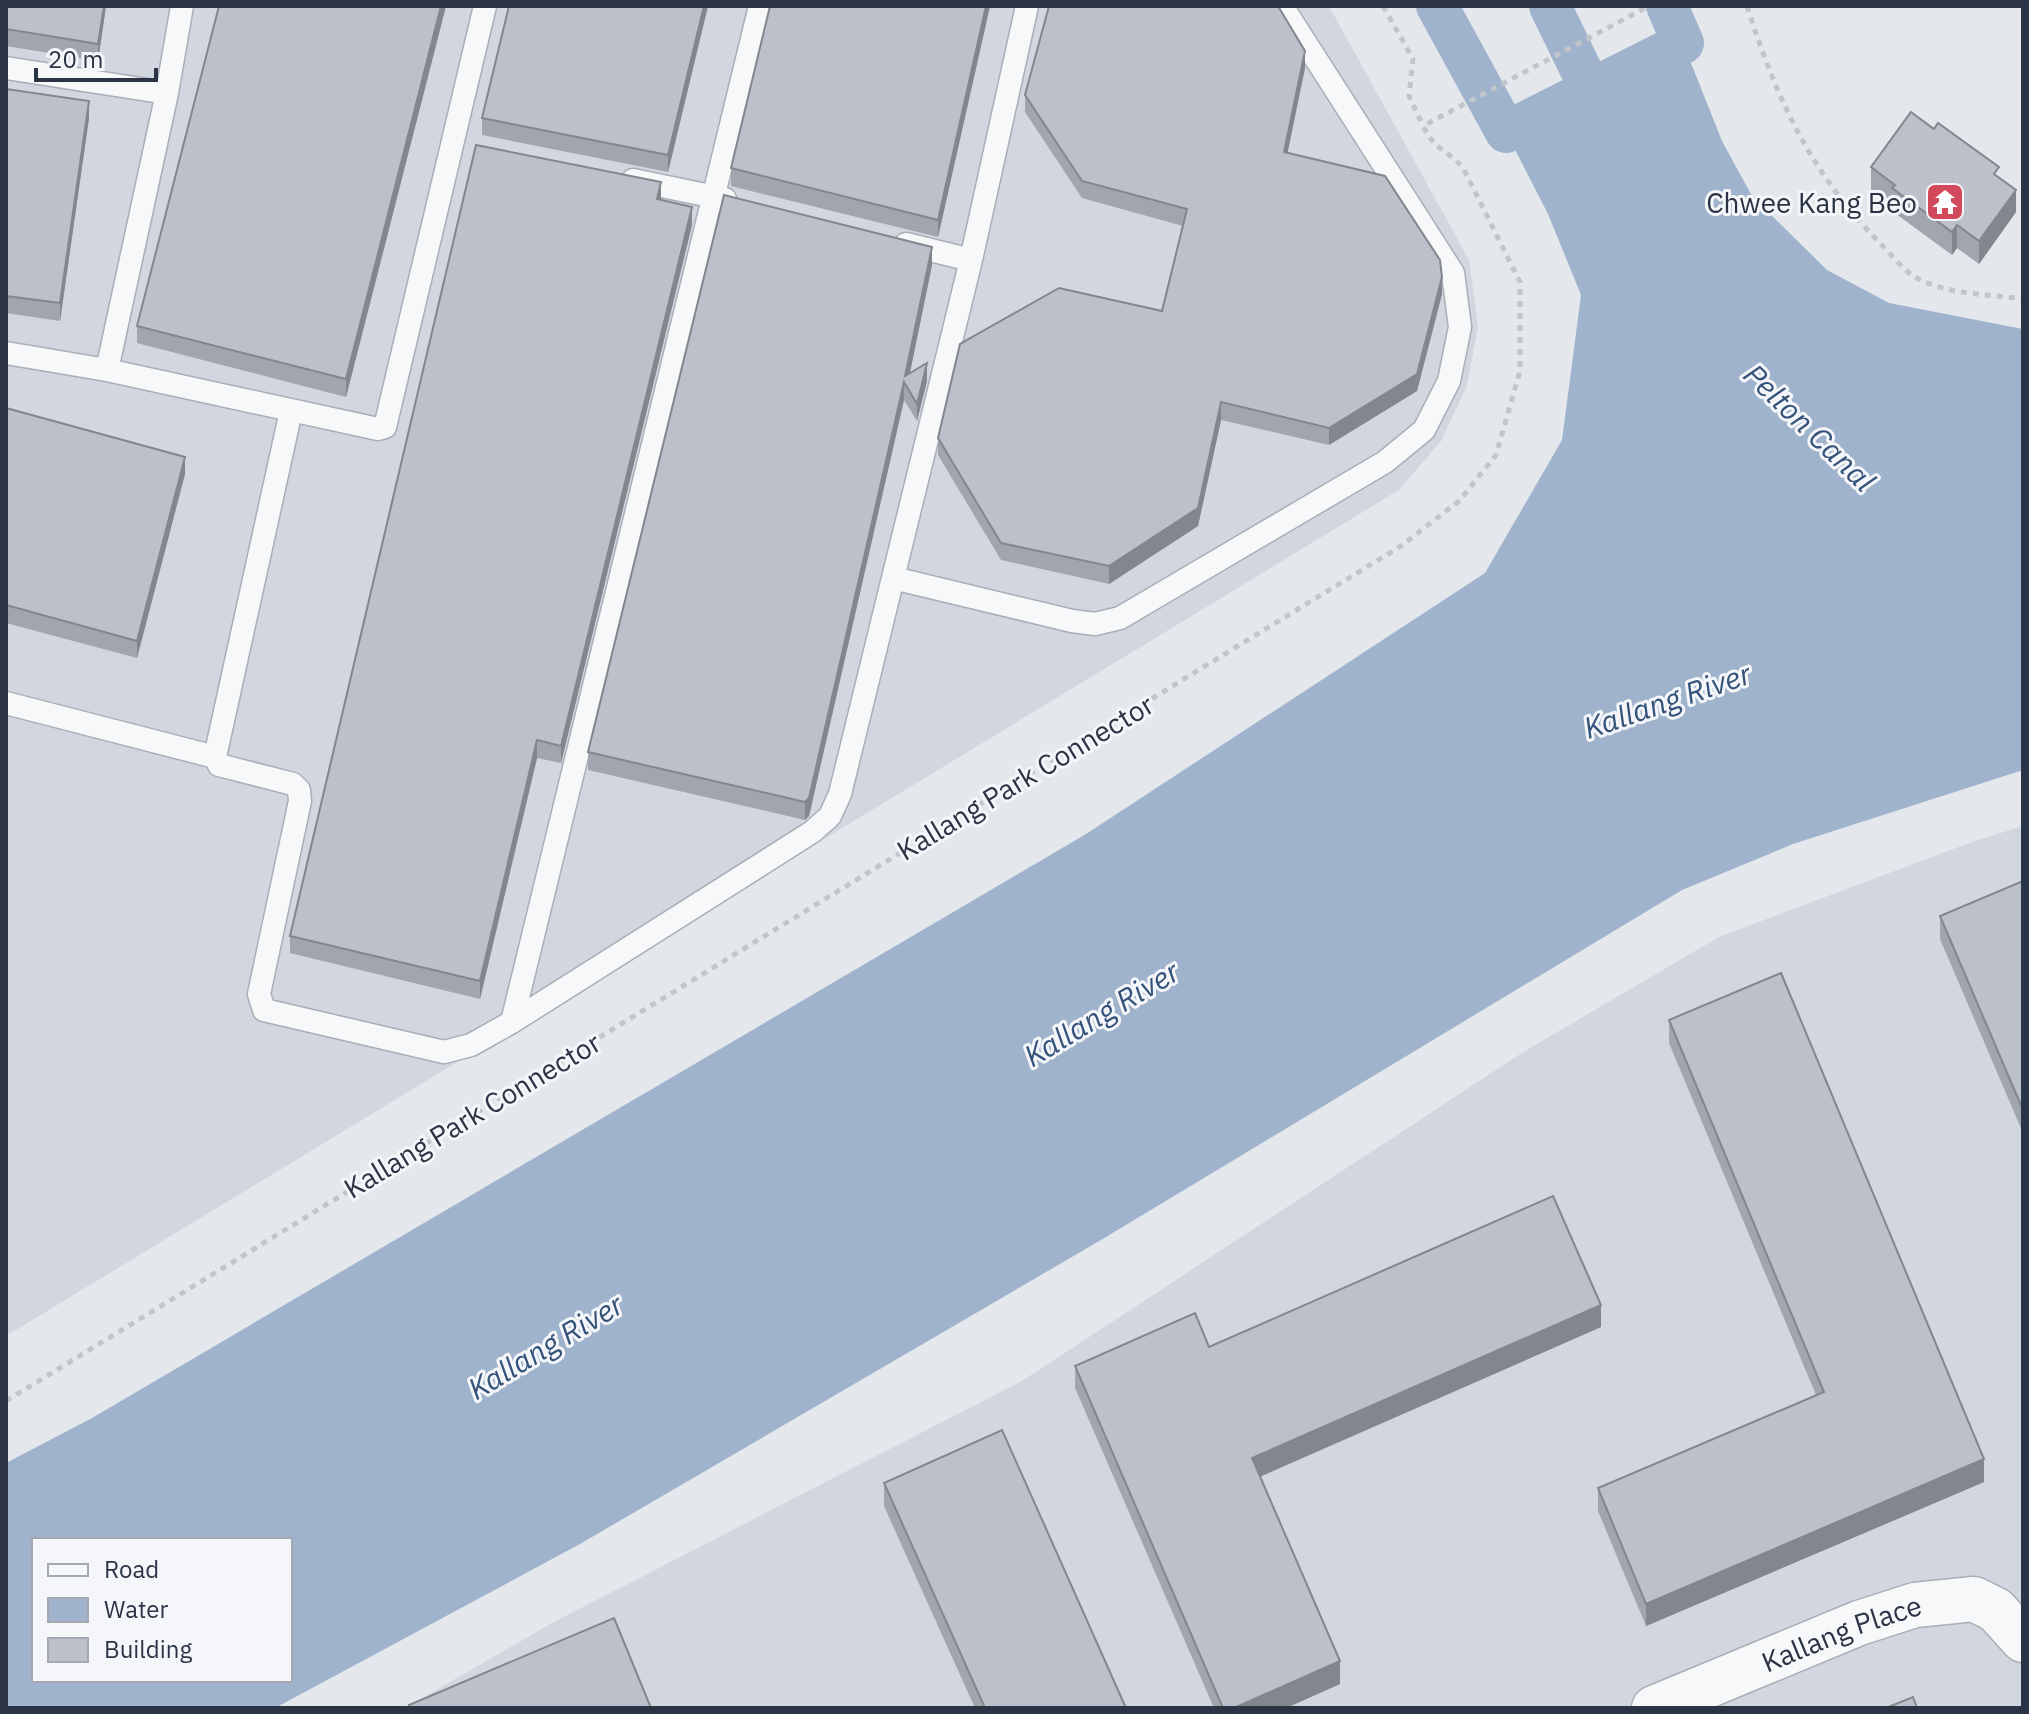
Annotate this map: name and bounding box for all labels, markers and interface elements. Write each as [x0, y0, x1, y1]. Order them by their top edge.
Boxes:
scale bar [36, 32, 156, 82]
text: 20 m [48, 43, 103, 75]
temple icon: Chwee Kang Beo [1924, 181, 1966, 223]
place label: Chwee Kang Beo [1706, 184, 1917, 221]
water label: Pelton Canal [1736, 355, 1884, 499]
water label: Kallang River [1578, 653, 1757, 747]
street label: Kallang Park Connector [890, 686, 1160, 868]
water label: Kallang River [1016, 951, 1187, 1075]
street label: Kallang Park Connector [337, 1024, 607, 1206]
water label: Kallang River [460, 1284, 631, 1408]
legend [32, 1538, 292, 1682]
text: Road [104, 1553, 159, 1585]
street label: Kallang Place [1756, 1586, 1926, 1680]
text: Water [104, 1593, 168, 1625]
text: Building [104, 1633, 192, 1665]

